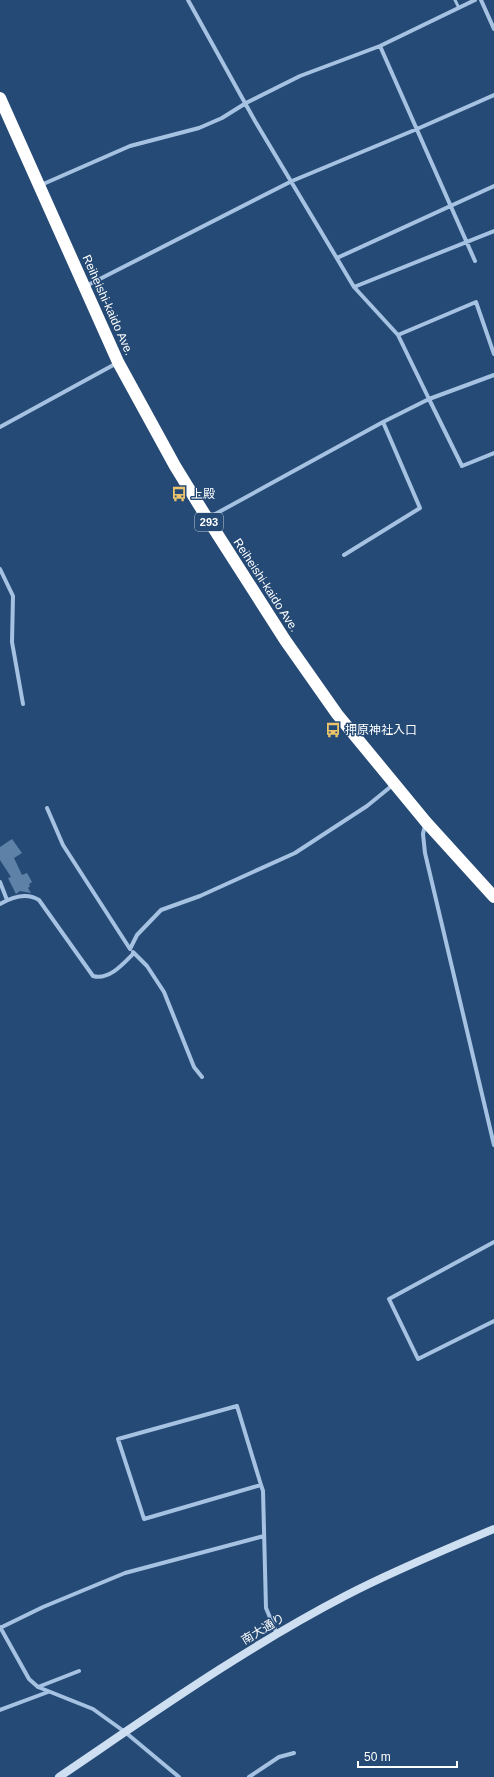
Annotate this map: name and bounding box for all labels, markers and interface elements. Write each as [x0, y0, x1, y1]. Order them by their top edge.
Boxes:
street label: Reiheishi-kaido Ave. [80, 253, 136, 357]
bus stop icon: 上殿 [170, 485, 188, 503]
place label: 上殿 [191, 487, 215, 501]
road number: 293 [195, 513, 223, 531]
street label: Reiheishi-kaido Ave. [231, 536, 301, 634]
bus stop icon: 押原神社入口 [324, 721, 342, 739]
place label: 押原神社入口 [345, 723, 417, 737]
street label: 南大通り [239, 1611, 287, 1647]
scale bar [358, 1743, 457, 1769]
text: 50 m [364, 1750, 391, 1764]

